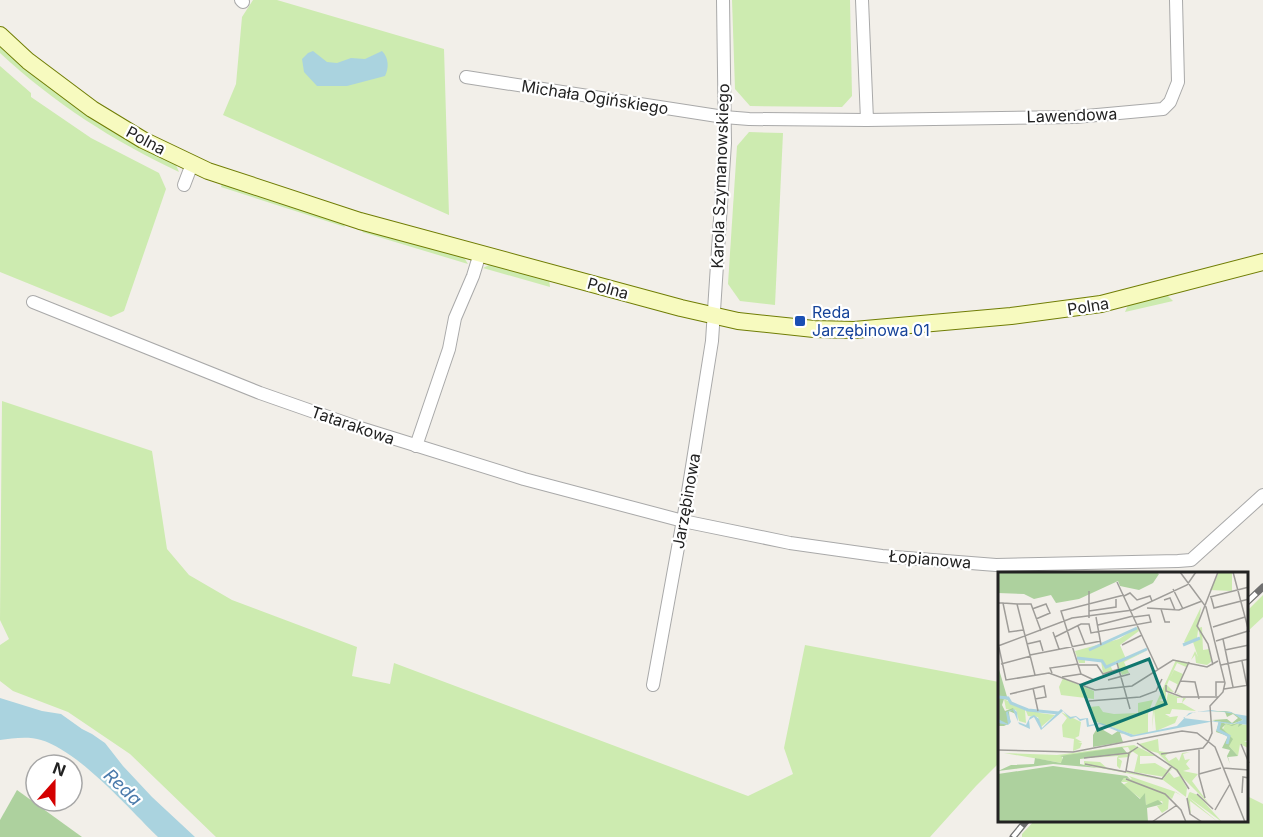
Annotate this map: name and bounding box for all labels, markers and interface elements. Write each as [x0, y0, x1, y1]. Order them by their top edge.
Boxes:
street label: Michała Ogińskiego [520, 76, 670, 118]
street label: Karola Szymanowskiego [707, 83, 733, 269]
street label: Lawendowa [1026, 103, 1118, 127]
street label: Polna [123, 121, 169, 159]
street label: Polna [585, 273, 631, 303]
street label: Polna [1066, 293, 1110, 319]
place label: Reda Jarzębinowa 01 [812, 302, 930, 340]
marker: Reda Jarzębinowa 01 [793, 314, 807, 328]
street label: Tatarakowa [308, 401, 398, 449]
street label: Jarzębinowa [668, 452, 704, 550]
street label: Łopianowa [888, 545, 972, 573]
inset map [998, 572, 1248, 822]
north arrow [24, 753, 84, 813]
text: N [50, 757, 69, 781]
water label: Reda [100, 764, 146, 810]

